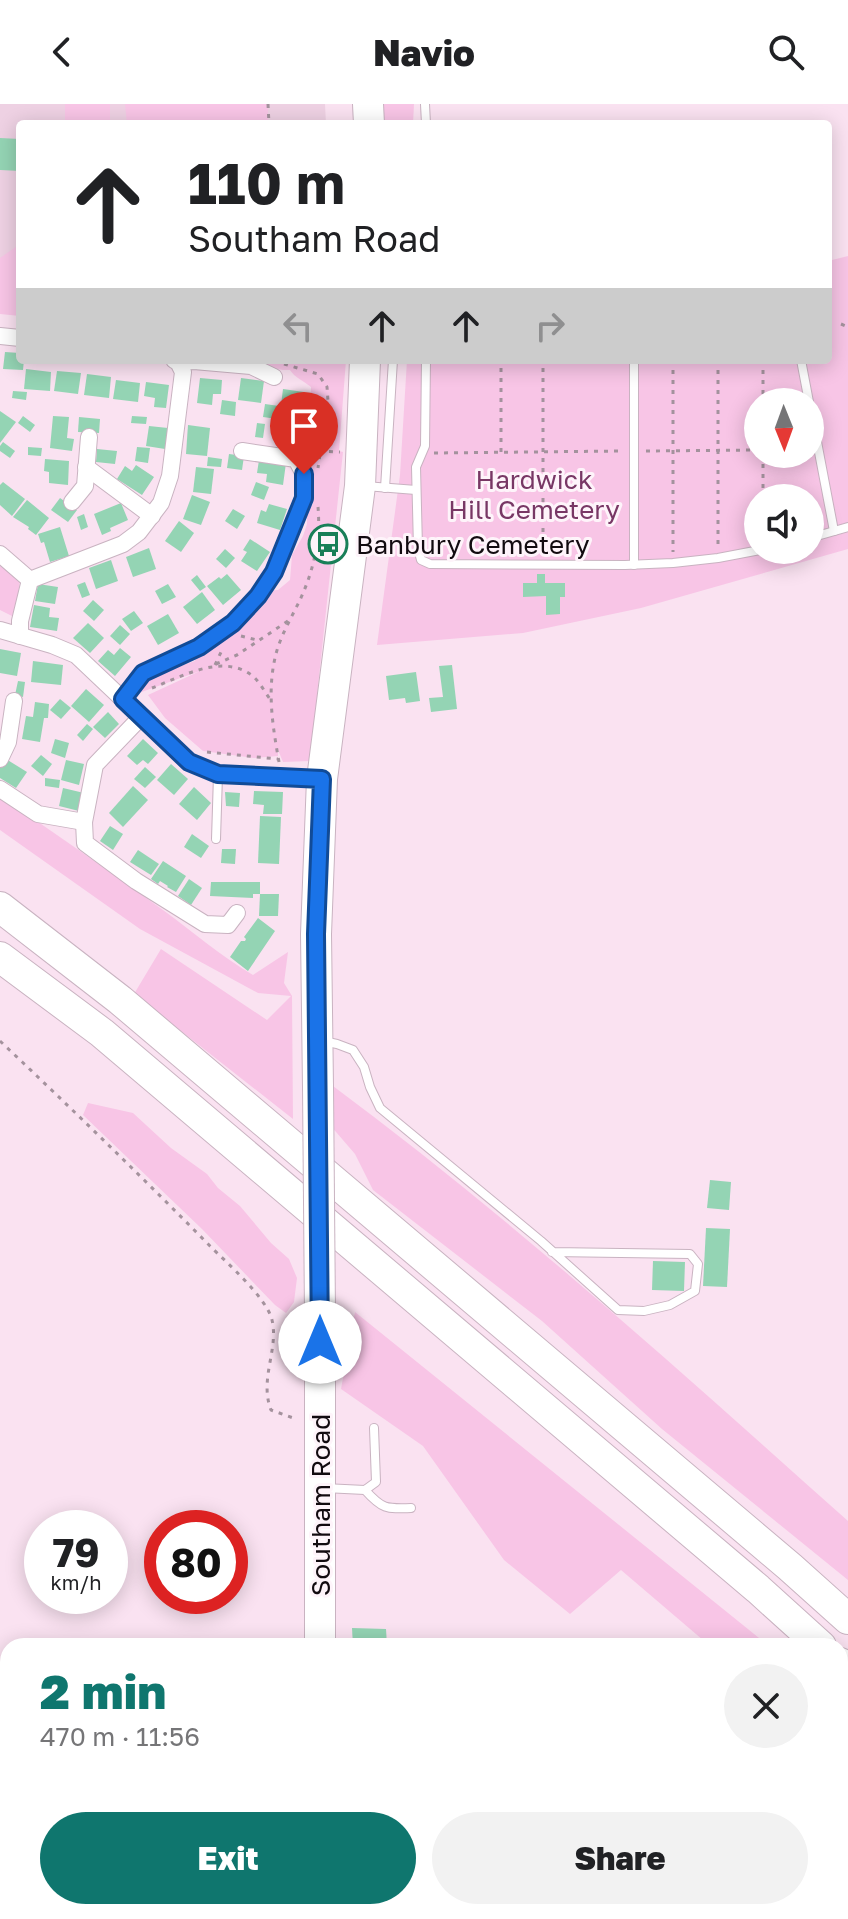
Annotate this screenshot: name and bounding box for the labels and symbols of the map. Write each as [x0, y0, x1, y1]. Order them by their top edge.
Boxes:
north arrow [744, 388, 824, 468]
pin [270, 392, 338, 474]
park label: Hardwick Hill Cemetery [448, 464, 620, 525]
bus stop icon: Banbury Cemetery [307, 523, 349, 565]
place label: Banbury Cemetery [356, 529, 590, 560]
position arrow [278, 1300, 362, 1384]
street label: Southam Road [305, 1414, 336, 1596]
speed limit sign: 80 [144, 1510, 248, 1614]

